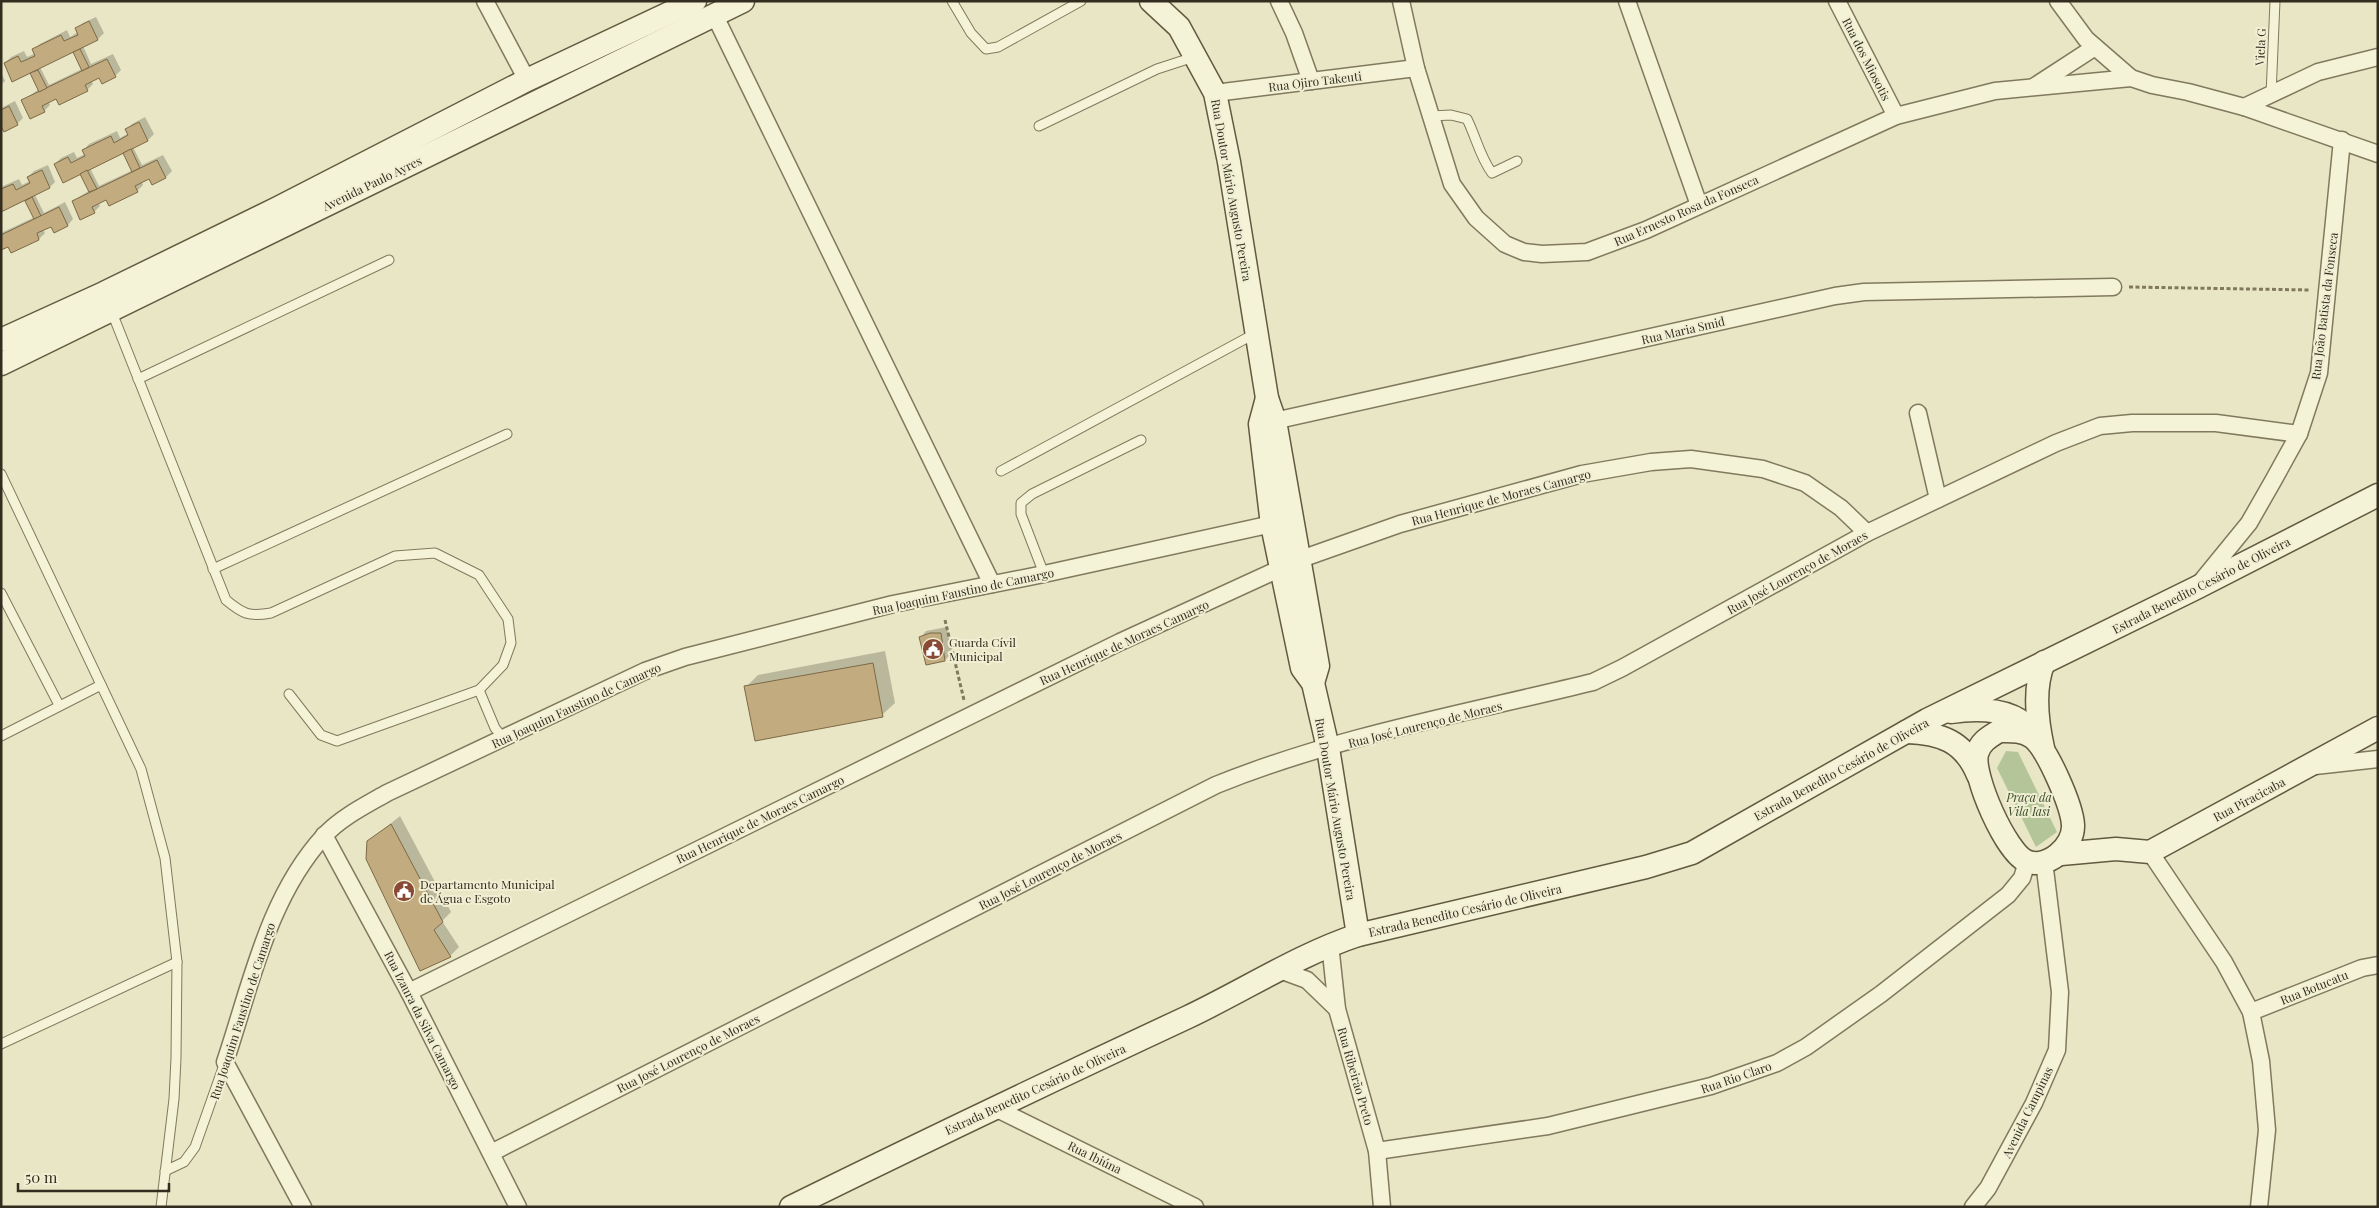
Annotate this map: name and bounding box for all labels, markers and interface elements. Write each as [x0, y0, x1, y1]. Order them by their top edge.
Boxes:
street label: Rua dos Miosotis [1839, 15, 1895, 103]
street label: Viela G [2251, 27, 2269, 67]
street label: Rua Ojiro Takeuti [1267, 67, 1363, 95]
street label: Rua Doutor Mário Augusto Pereira [1208, 98, 1256, 282]
street label: Avenida Paulo Ayres [319, 152, 424, 214]
street label: Rua Ernesto Rosa da Fonseca [1611, 171, 1761, 249]
street label: Rua João Batista da Fonseca [2307, 231, 2341, 381]
street label: Rua Maria Smid [1640, 313, 1726, 347]
street label: Rua Henrique de Moraes Camargo [1410, 465, 1593, 529]
street label: Rua José Lourenço de Moraes [1724, 527, 1870, 617]
street label: Estrada Benedito Cesário de Oliveira [2109, 533, 2293, 637]
street label: Rua Joaquim Faustino de Camargo [871, 564, 1056, 618]
street label: Rua Henrique de Moraes Camargo [1037, 596, 1212, 688]
place label: Guarda Cívil Municipal [949, 634, 1016, 664]
public building icon: Guarda Cívil Municipal [921, 637, 945, 661]
street label: Rua Joaquim Faustino de Camargo [489, 658, 664, 751]
street label: Rua José Lourenço de Moraes [1346, 697, 1504, 751]
street label: Estrada Benedito Cesário de Oliveira [1751, 714, 1931, 824]
street label: Rua Doutor Mário Augusto Pereira [1312, 717, 1360, 901]
street label: Rua Henrique de Moraes Camargo [673, 771, 847, 867]
street label: Rua Piracicaba [2210, 773, 2288, 825]
park label: Praça da Vila Iasi [2005, 789, 2052, 819]
street label: Rua José Lourenço de Moraes [976, 827, 1124, 913]
place label: Departamento Municipal de Água e Esgoto [420, 876, 555, 906]
public building icon: Departamento Municipal de Água e Esgoto [392, 879, 416, 903]
street label: Estrada Benedito Cesário de Oliveira [1367, 880, 1563, 940]
street label: Rua Joaquim Faustino de Camargo [206, 920, 278, 1102]
street label: Rua Izaura da Silva Camargo [381, 948, 465, 1092]
street label: Rua Botucatu [2278, 966, 2350, 1008]
street label: Rua José Lourenço de Moraes [614, 1010, 762, 1096]
street label: Rua Ribeirão Preto [1334, 1025, 1378, 1127]
street label: Estrada Benedito Cesário de Oliveira [942, 1040, 1128, 1138]
street label: Rua Rio Claro [1699, 1057, 1774, 1097]
street label: Avenida Campinas [1998, 1064, 2056, 1161]
street label: Rua Ibiúna [1065, 1137, 1125, 1177]
scale bar [18, 1160, 169, 1192]
text: 50 m [25, 1167, 58, 1187]

